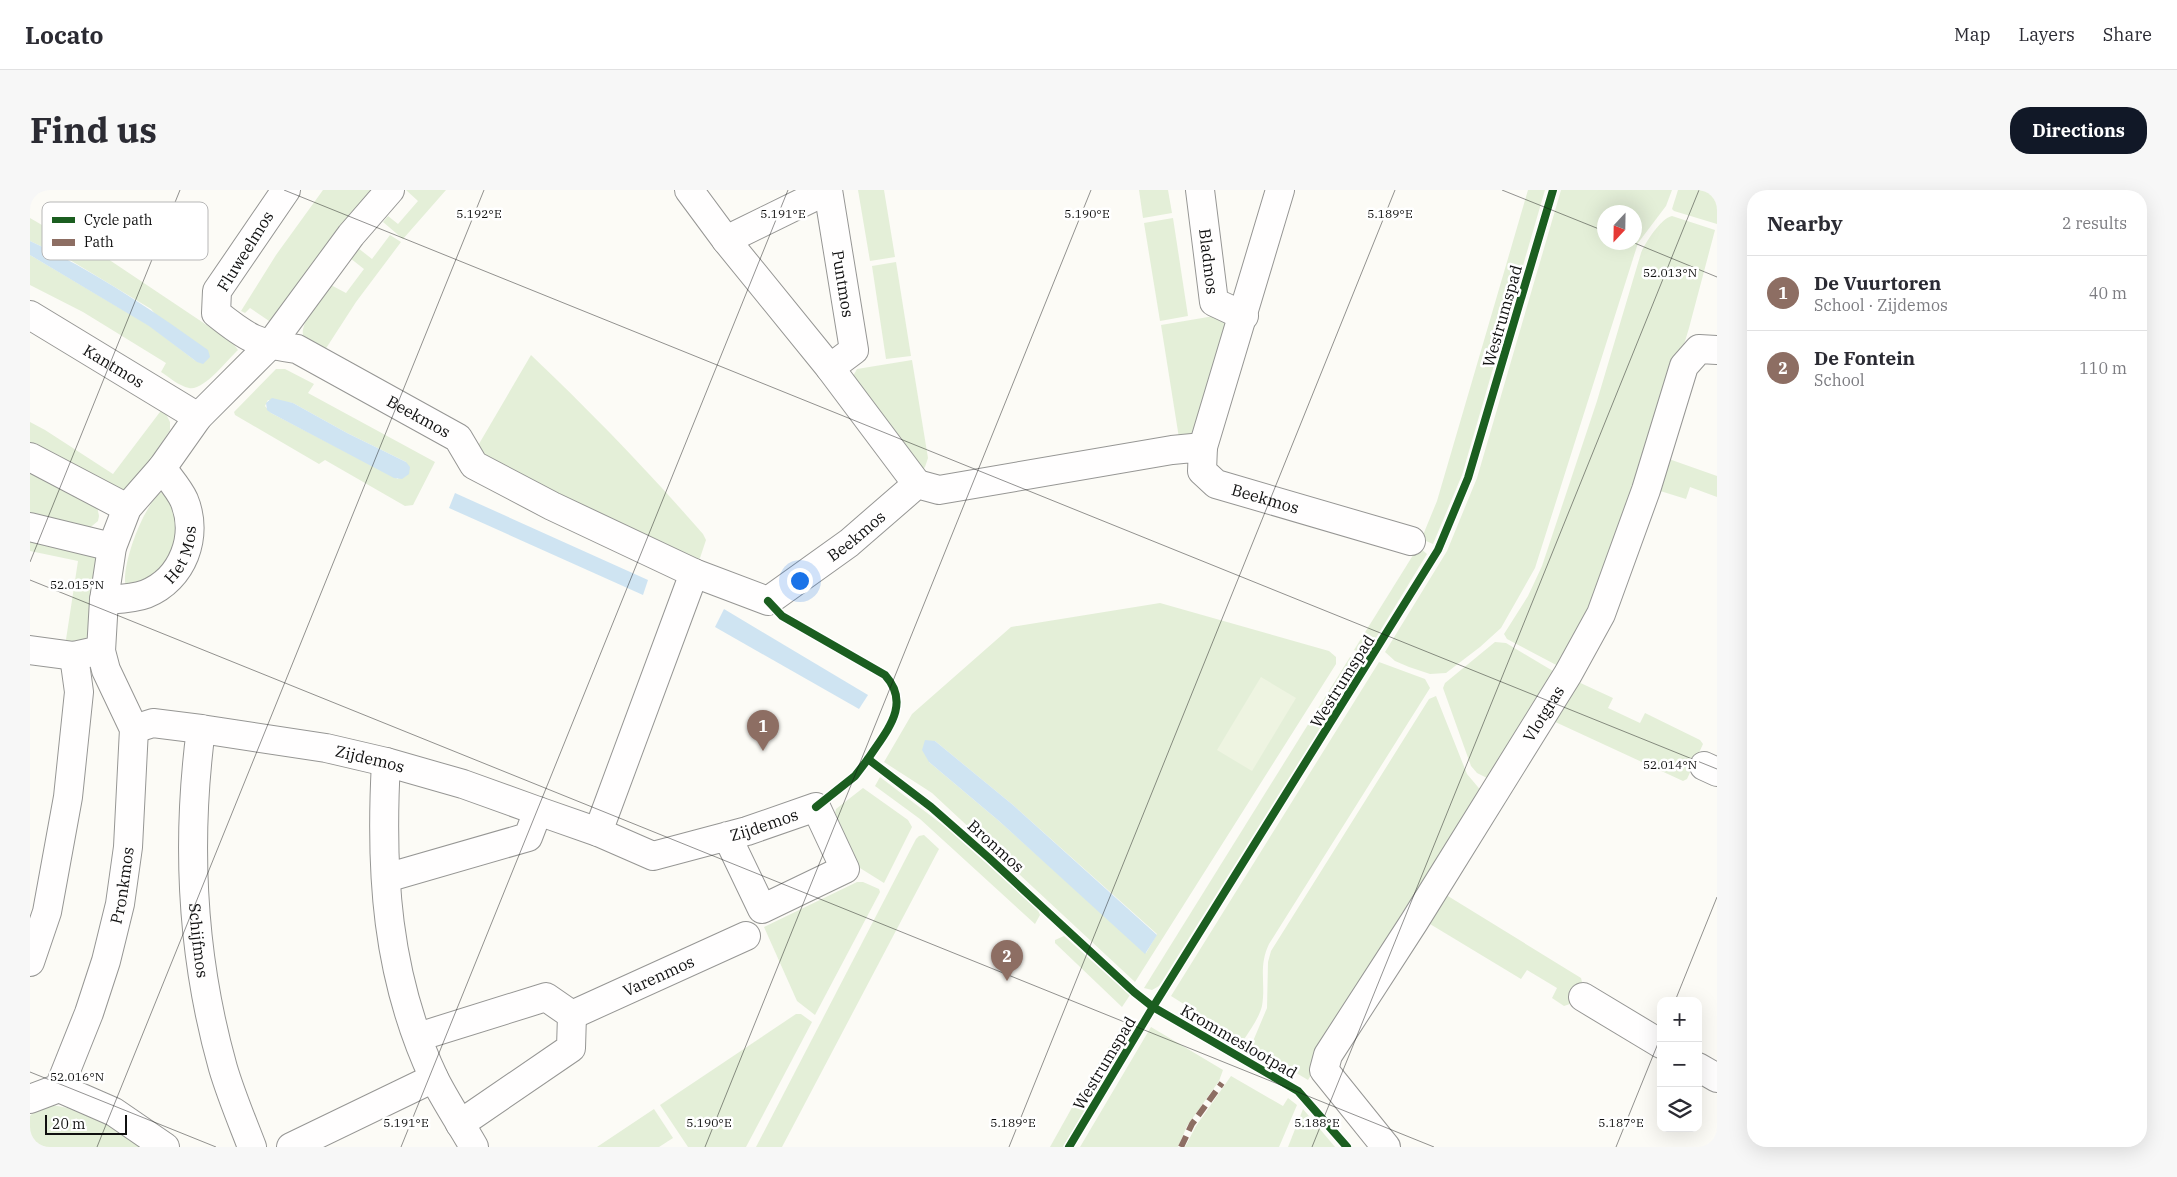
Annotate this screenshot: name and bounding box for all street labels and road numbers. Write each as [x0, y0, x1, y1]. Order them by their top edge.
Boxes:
street label: Fluweelmos [212, 207, 278, 295]
street label: Bladmos [1195, 227, 1223, 295]
street label: Puntmos [828, 249, 859, 319]
street label: Westrumspad [1478, 262, 1526, 369]
street label: Kantmos [80, 340, 148, 392]
street label: Beekmos [384, 391, 454, 442]
street label: Beekmos [1229, 479, 1302, 518]
street label: Beekmos [823, 506, 889, 565]
street label: Het Mos [160, 526, 200, 588]
street label: Westrumspad [1306, 631, 1379, 731]
street label: Vlotgras [1518, 682, 1568, 745]
street label: Zijdemos [333, 741, 407, 777]
street label: Zijdemos [728, 804, 801, 845]
street label: Bronmos [964, 815, 1028, 877]
street label: Pronkmos [106, 846, 138, 926]
street label: Schijfmos [185, 902, 213, 979]
street label: Varenmos [620, 951, 697, 1001]
street label: Krommeslootpad [1177, 1000, 1301, 1083]
street label: Westrumspad [1068, 1012, 1140, 1113]

